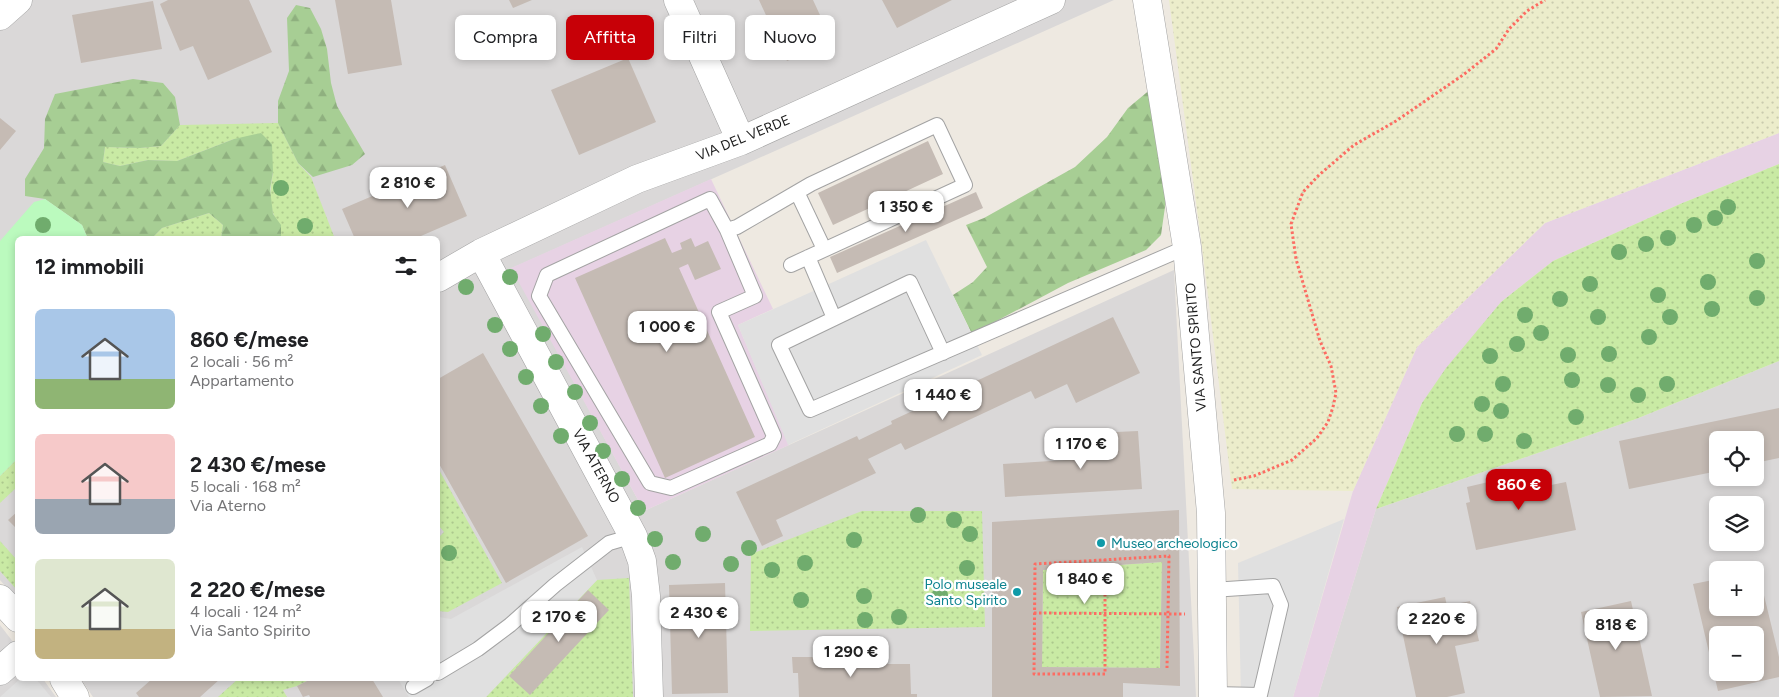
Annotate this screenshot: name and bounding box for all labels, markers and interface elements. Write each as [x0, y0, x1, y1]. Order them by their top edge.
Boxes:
chip: Compra [455, 15, 556, 60]
chip: Affitta [566, 15, 654, 60]
chip: Filtri [664, 15, 735, 60]
chip: Nuovo [745, 15, 835, 60]
street label: VIA DEL VERDE [694, 111, 792, 165]
pin: 2 810 € [362, 166, 454, 209]
text: 2 810 € [381, 173, 435, 192]
pin: 1 350 € [860, 190, 952, 233]
text: 1 350 € [879, 197, 933, 216]
icon: filters [392, 252, 420, 280]
text: 12 immobili [35, 254, 144, 279]
street label: VIA SANTO SPIRITO [1182, 282, 1210, 412]
pin: 1 000 € [621, 310, 713, 353]
text: 1 000 € [639, 317, 695, 336]
text: 860 €/mese [190, 327, 309, 352]
icon: home [75, 329, 135, 389]
text: 2 locali · 56 m² [190, 352, 293, 371]
text: Appartamento [190, 371, 294, 390]
pin: 1 440 € [897, 378, 989, 421]
text: 1 440 € [915, 385, 971, 404]
street label: VIA ATERNO [569, 426, 623, 506]
pin: 1 170 € [1035, 428, 1127, 470]
map controls [1709, 431, 1764, 681]
button: locate [1709, 431, 1764, 486]
text: 1 170 € [1055, 434, 1107, 453]
text: 2 430 €/mese [190, 452, 326, 477]
icon: home [75, 454, 135, 514]
pin: 860 € [1484, 468, 1554, 511]
text: 860 € [1497, 475, 1541, 494]
text: 5 locali · 168 m² [190, 477, 301, 496]
text: Via Aterno [190, 496, 266, 515]
button: layers [1709, 496, 1764, 551]
place label: Museo archeologico [1111, 535, 1238, 552]
marker: Museo archeologico [1095, 537, 1107, 549]
button: + [1709, 561, 1764, 616]
pin: 1 840 € [1039, 562, 1131, 605]
text: 1 840 € [1057, 569, 1113, 588]
place label: Polo museale Santo Spirito [924, 576, 1007, 609]
text: 2 220 €/mese [190, 577, 325, 602]
icon: home [75, 579, 135, 639]
marker: Polo museale Santo Spirito [1011, 586, 1023, 598]
pin: 2 430 € [653, 596, 745, 639]
pin: 2 170 € [513, 600, 605, 643]
text: 4 locali · 124 m² [190, 602, 302, 621]
pin: 2 220 € [1391, 602, 1483, 645]
text: 2 430 € [670, 603, 728, 622]
text: 2 170 € [532, 607, 586, 626]
pin: 818 € [1581, 608, 1651, 651]
text: 2 220 € [1409, 609, 1465, 628]
text: 818 € [1595, 615, 1637, 634]
text: Via Santo Spirito [190, 621, 310, 640]
button: − [1709, 626, 1764, 681]
pin: 1 290 € [805, 636, 897, 678]
text: 1 290 € [824, 642, 878, 661]

